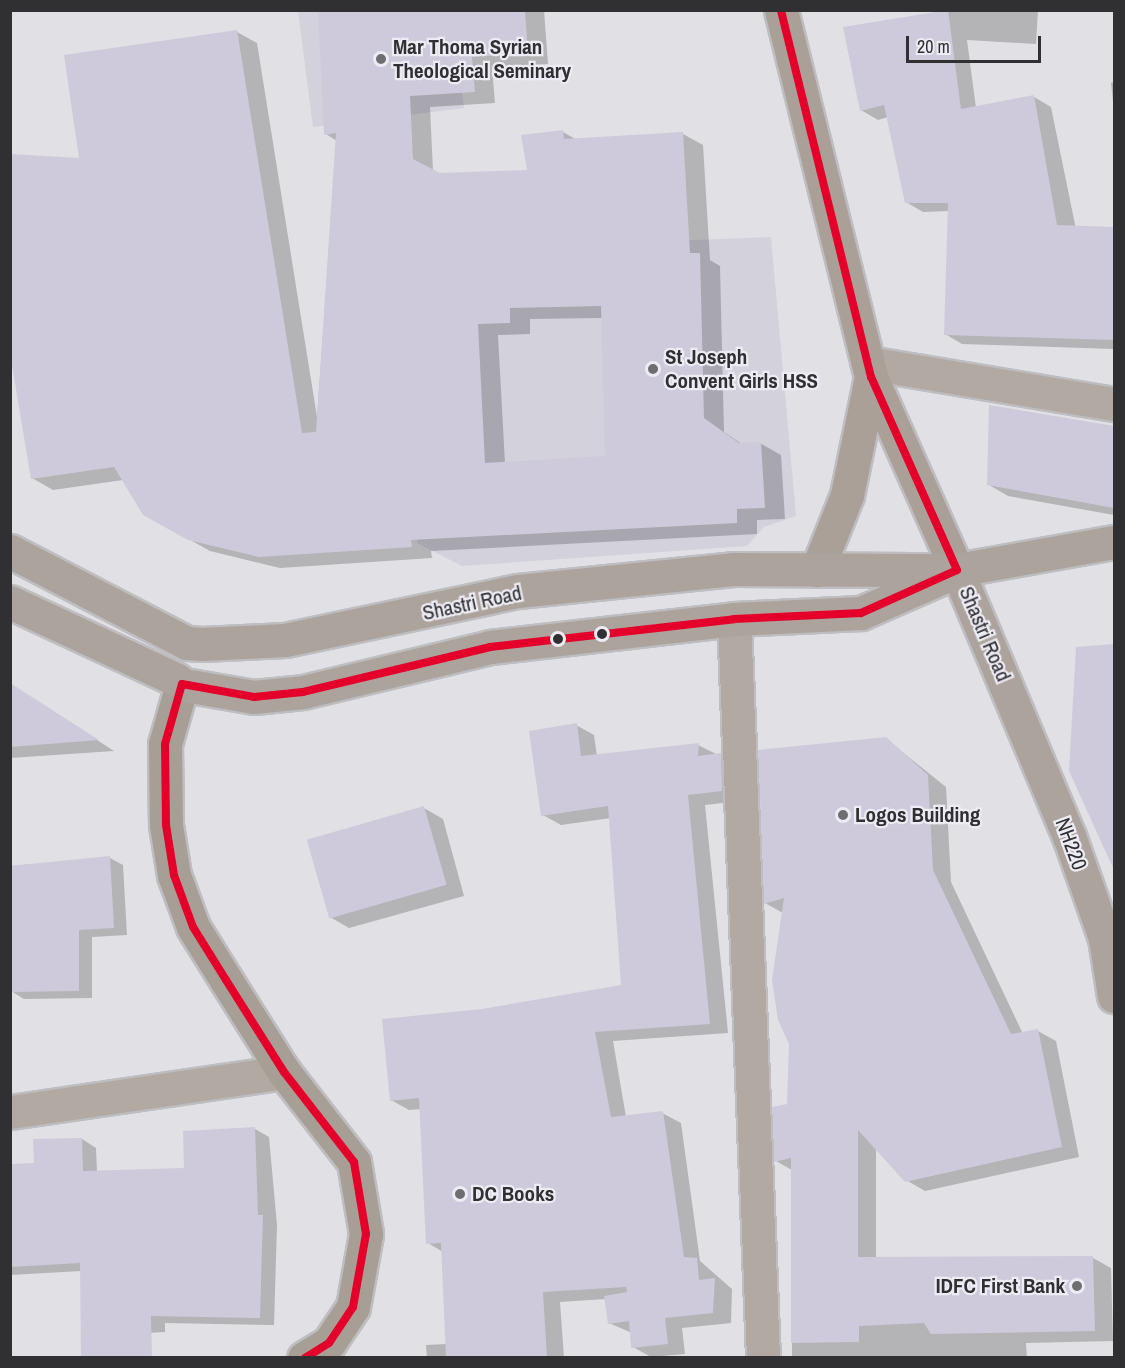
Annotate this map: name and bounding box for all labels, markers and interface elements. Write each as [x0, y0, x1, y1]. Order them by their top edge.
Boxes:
scale bar [909, 24, 1044, 62]
place label: Mar Thoma Syrian Theological Seminary [393, 34, 571, 84]
text: 20 m [917, 34, 950, 59]
marker: Mar Thoma Syrian Theological Seminary [374, 52, 388, 66]
place label: St Joseph Convent Girls HSS [665, 344, 818, 394]
marker: St Joseph Convent Girls HSS [646, 362, 660, 376]
street label: Shastri Road [420, 580, 524, 626]
street label: Shastri Road [954, 583, 1016, 685]
unlabelled marker [596, 628, 608, 640]
unlabelled marker [552, 633, 564, 645]
place label: Logos Building [855, 802, 980, 828]
marker: Logos Building [836, 808, 850, 822]
street label: NH220 [1050, 815, 1092, 873]
place label: DC Books [472, 1181, 554, 1207]
marker: DC Books [453, 1187, 467, 1201]
place label: IDFC First Bank [936, 1273, 1065, 1299]
marker: IDFC First Bank [1070, 1279, 1084, 1293]

